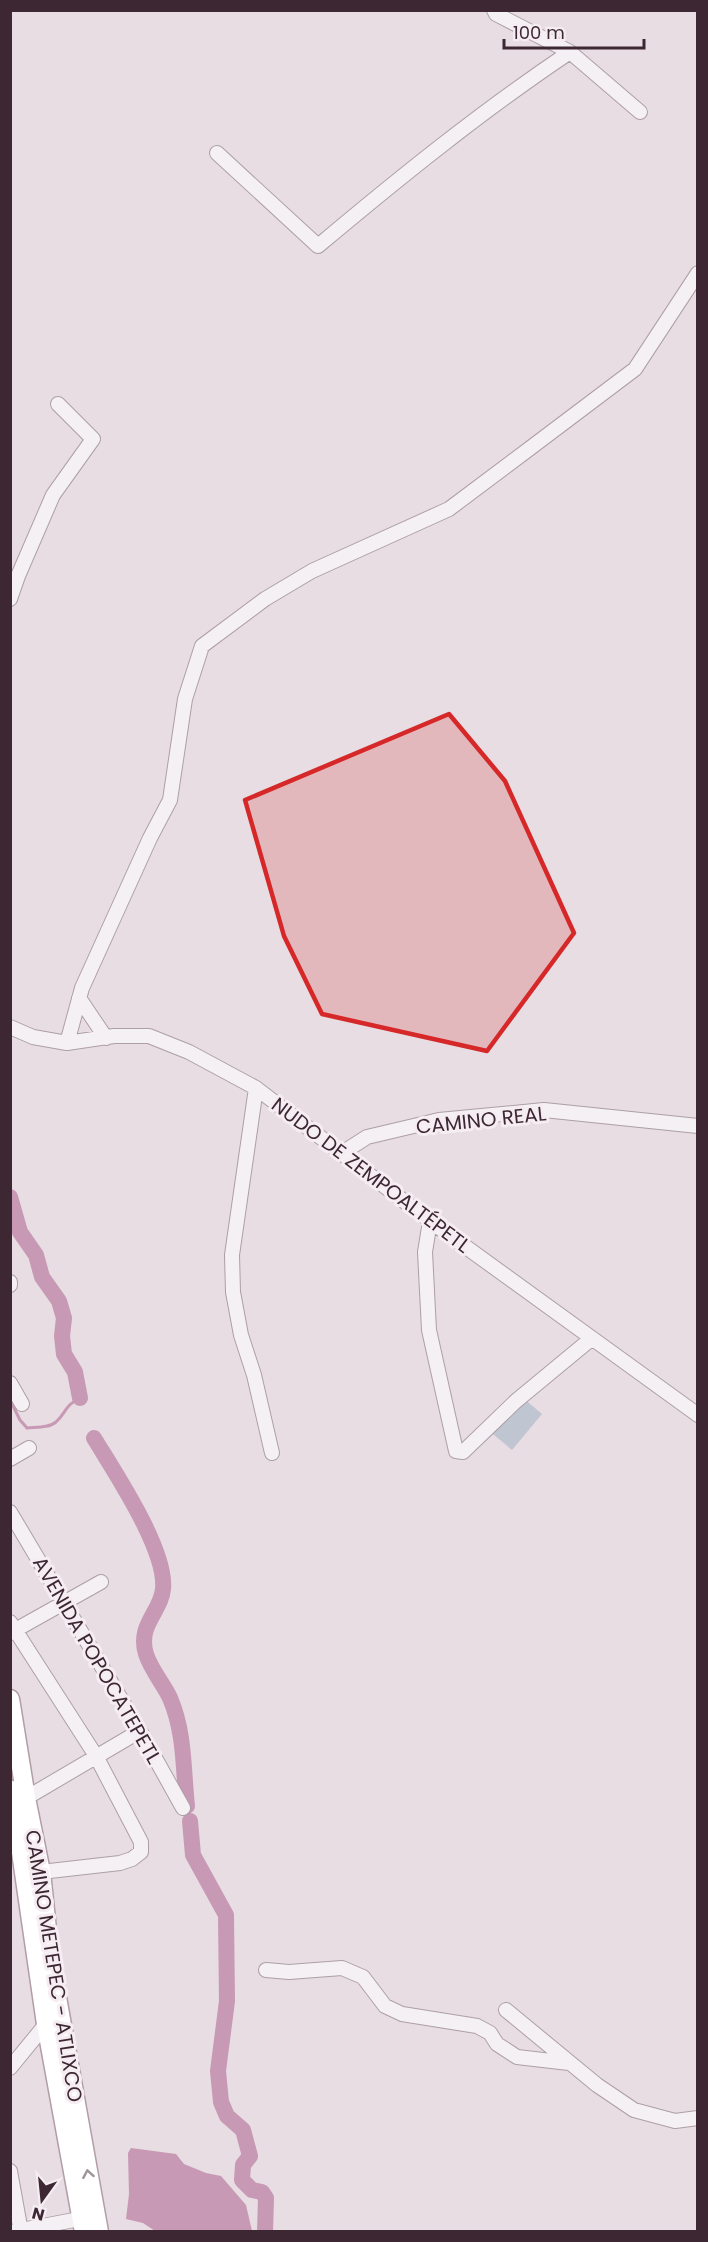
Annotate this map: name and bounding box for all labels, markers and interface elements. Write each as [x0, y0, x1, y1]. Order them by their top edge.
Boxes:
scale bar [504, 12, 644, 50]
text: 100 m [513, 20, 565, 45]
street label: NUDO DE ZEMPOALTÉPETL [266, 1091, 477, 1259]
street label: CAMINO REAL [415, 1099, 548, 1141]
street label: AVENIDA POPOCATEPETL [26, 1551, 168, 1769]
street label: CAMINO METEPEC - ATLIXCO [19, 1828, 89, 2104]
one-way arrow [82, 2169, 95, 2179]
north arrow [12, 2170, 72, 2230]
text: N [29, 2201, 47, 2227]

